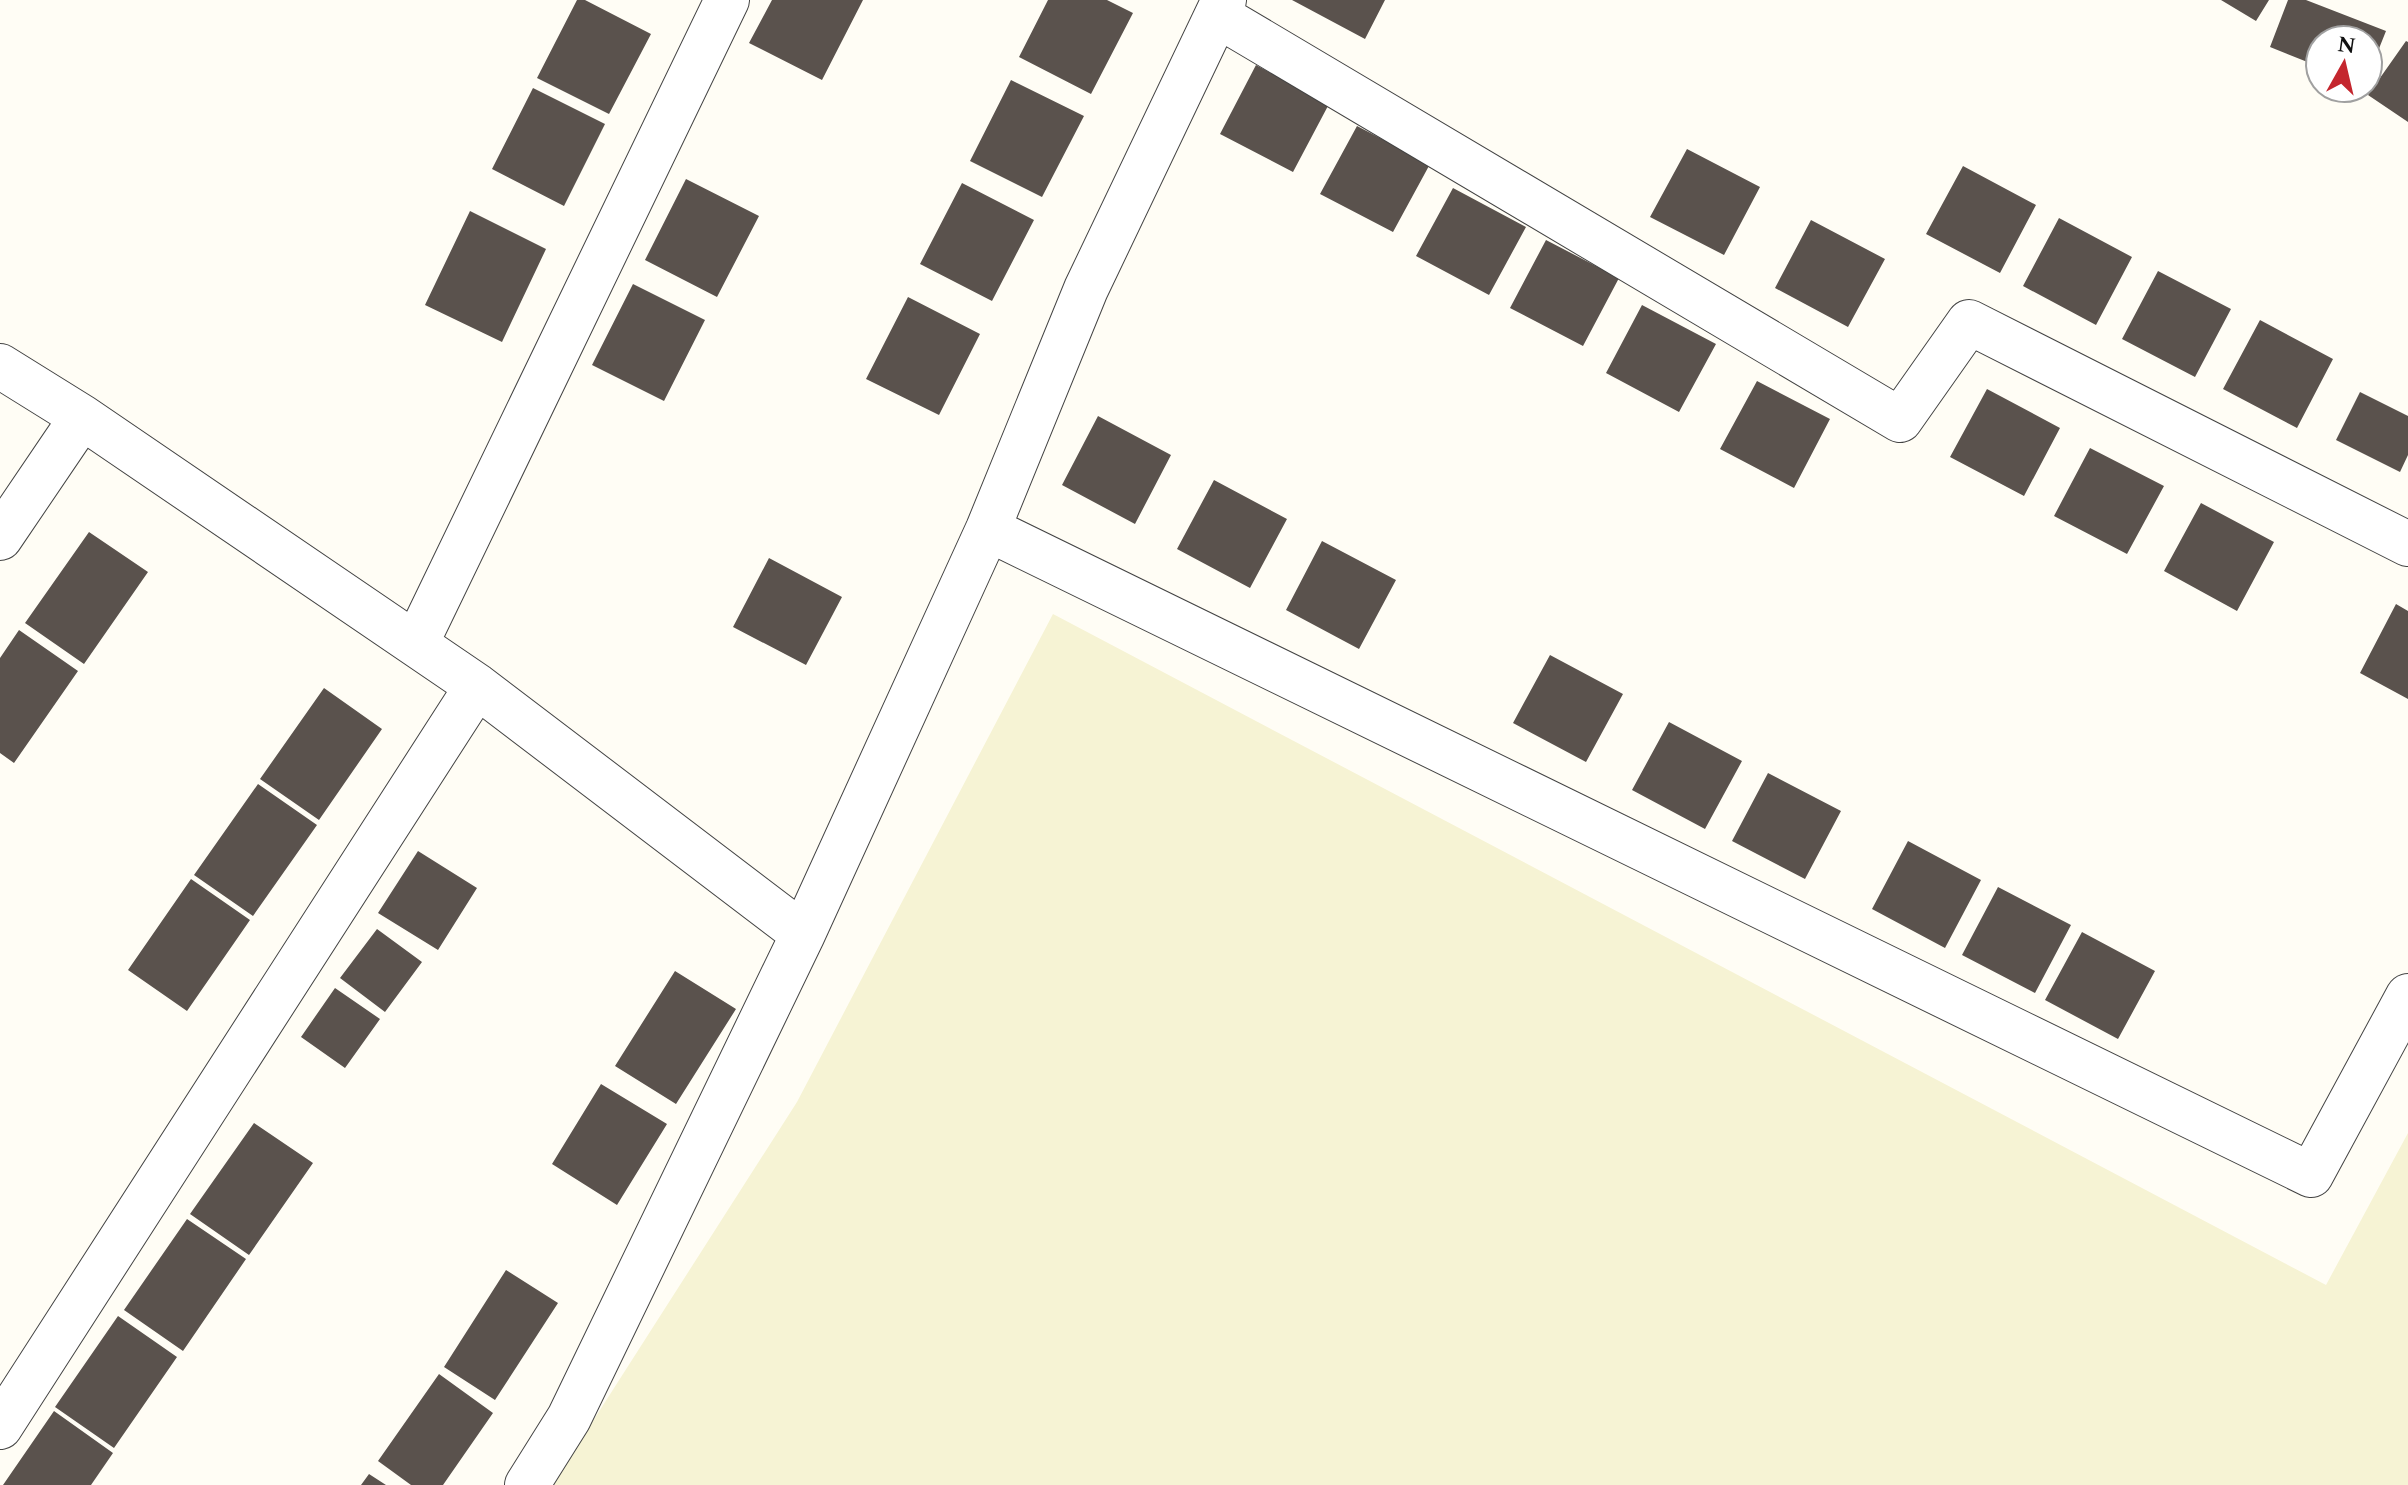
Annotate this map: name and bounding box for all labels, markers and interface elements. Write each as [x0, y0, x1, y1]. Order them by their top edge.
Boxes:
north arrow [2304, 24, 2384, 104]
text: N [2335, 28, 2358, 63]

